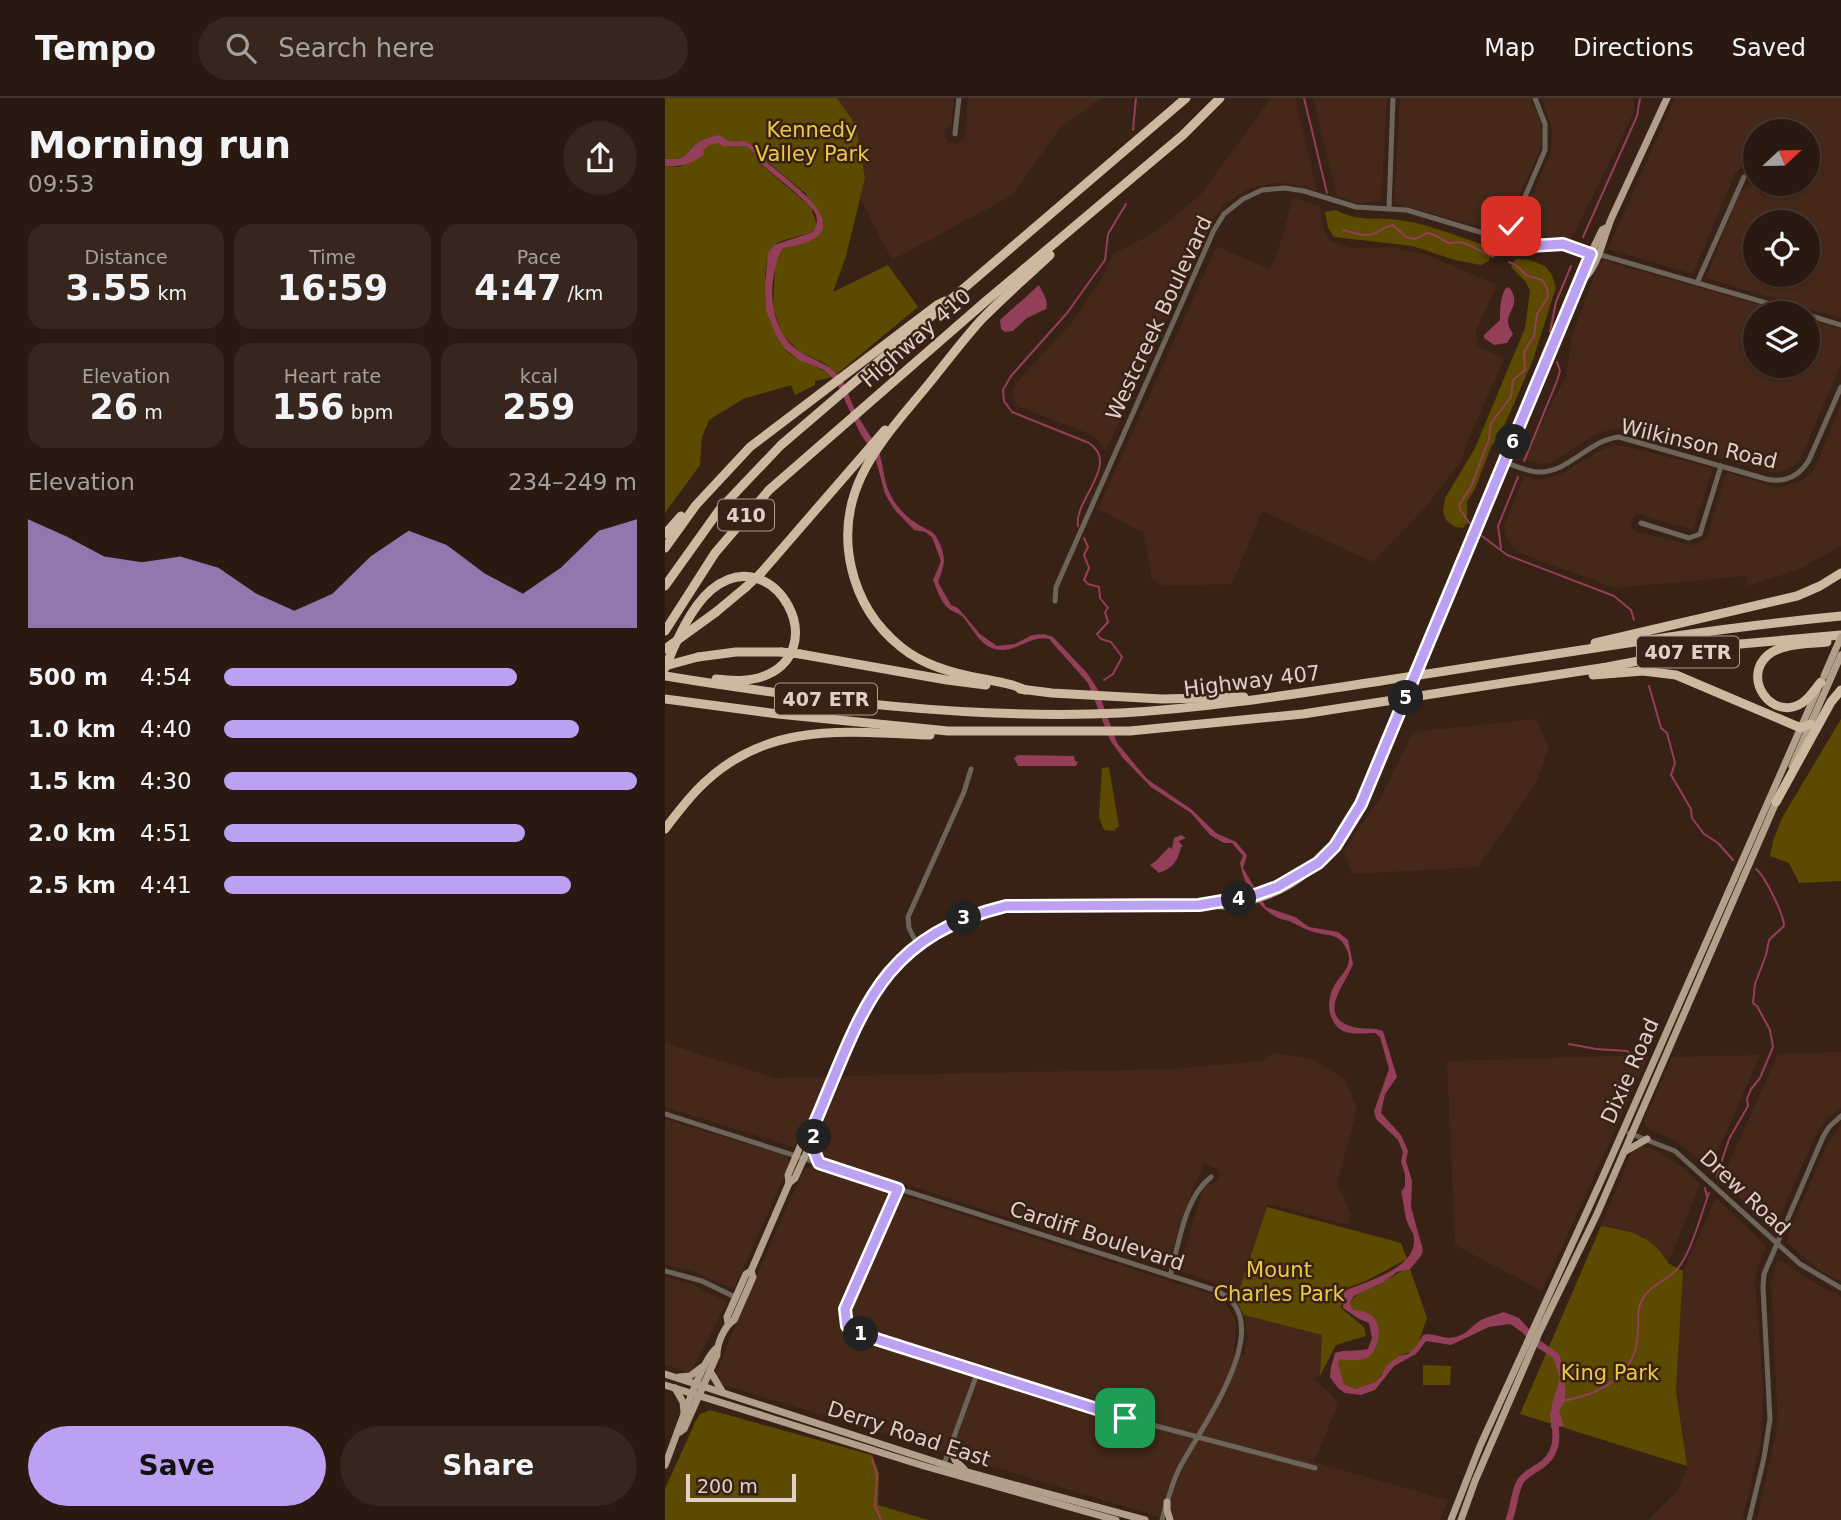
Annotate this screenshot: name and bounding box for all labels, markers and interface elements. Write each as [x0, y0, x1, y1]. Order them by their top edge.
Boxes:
search box [198, 17, 688, 80]
text: Tempo [35, 29, 156, 68]
icon: search [222, 29, 260, 67]
text: Search here [278, 33, 434, 63]
text: Map [1484, 34, 1535, 62]
text: Directions [1573, 34, 1694, 62]
text: Saved [1732, 34, 1806, 62]
park label: Kennedy Valley Park [755, 118, 870, 166]
north arrow [1743, 119, 1820, 196]
map controls [1743, 119, 1820, 378]
button: share [563, 121, 637, 195]
text: Morning run [28, 123, 291, 167]
text: 09:53 [28, 171, 94, 197]
pin [1481, 196, 1541, 256]
icon: check [1492, 207, 1530, 245]
button: locate [1743, 210, 1820, 287]
street label: Westcreek Boulevard [1101, 212, 1217, 424]
text: Distance [85, 246, 168, 268]
text: Time [309, 246, 356, 268]
text: Pace [517, 246, 561, 268]
text: 3.55 [65, 268, 152, 308]
text: 16:59 [277, 268, 388, 308]
text: 4:47 [474, 268, 561, 308]
text: km [152, 282, 187, 304]
text: /km [561, 282, 603, 304]
street label: Highway 410 [856, 284, 976, 392]
button: layers [1743, 301, 1820, 378]
text: Elevation [82, 365, 170, 387]
text: Heart rate [284, 365, 381, 387]
text: kcal [520, 365, 558, 387]
text: 26 [90, 387, 138, 427]
text: 156 [272, 387, 345, 427]
text: 259 [502, 387, 575, 427]
text: m [138, 401, 163, 423]
text: bpm [345, 401, 393, 423]
street label: Wilkinson Road [1618, 414, 1780, 474]
pin: 6 [1495, 424, 1531, 460]
text: 6 [1506, 430, 1519, 452]
text: Elevation [28, 469, 135, 495]
text: 234–249 m [508, 469, 637, 495]
road number: 410 [718, 500, 774, 530]
road number: 407 ETR [1637, 636, 1739, 667]
street label: Highway 407 [1182, 661, 1322, 701]
text: 500 m [28, 664, 108, 690]
text: 4:54 [140, 664, 192, 690]
pin: 5 [1389, 680, 1423, 716]
road number: 407 ETR [775, 684, 877, 714]
text: 5 [1399, 686, 1412, 708]
text: 1.0 km [28, 716, 116, 742]
text: 4:40 [140, 716, 192, 742]
text: 1.5 km [28, 768, 116, 794]
text: 4:30 [140, 768, 192, 794]
text: 2.0 km [28, 820, 116, 846]
text: 4:51 [140, 820, 192, 846]
text: 2.5 km [28, 872, 116, 898]
text: 4:41 [140, 872, 192, 898]
pin: 4 [1221, 882, 1257, 916]
text: 4 [1232, 887, 1245, 909]
pin: 3 [947, 900, 981, 936]
text: 3 [957, 906, 970, 928]
street label: Dixie Road [1596, 1015, 1664, 1127]
pin: 2 [797, 1119, 831, 1154]
text: 2 [807, 1125, 820, 1147]
street label: Drew Road [1695, 1145, 1795, 1241]
street label: Cardiff Boulevard [1007, 1196, 1187, 1276]
park label: Mount Charles Park [1213, 1258, 1345, 1306]
pin: 1 [843, 1316, 879, 1352]
text: 1 [854, 1322, 867, 1344]
park label: King Park [1561, 1361, 1660, 1385]
pin [1095, 1388, 1155, 1448]
street label: Derry Road East [825, 1396, 993, 1472]
icon: arrive [1106, 1399, 1144, 1437]
button: Save [28, 1426, 326, 1506]
button: Share [340, 1426, 637, 1506]
scale bar [686, 1471, 796, 1503]
text: 200 m [697, 1475, 758, 1497]

